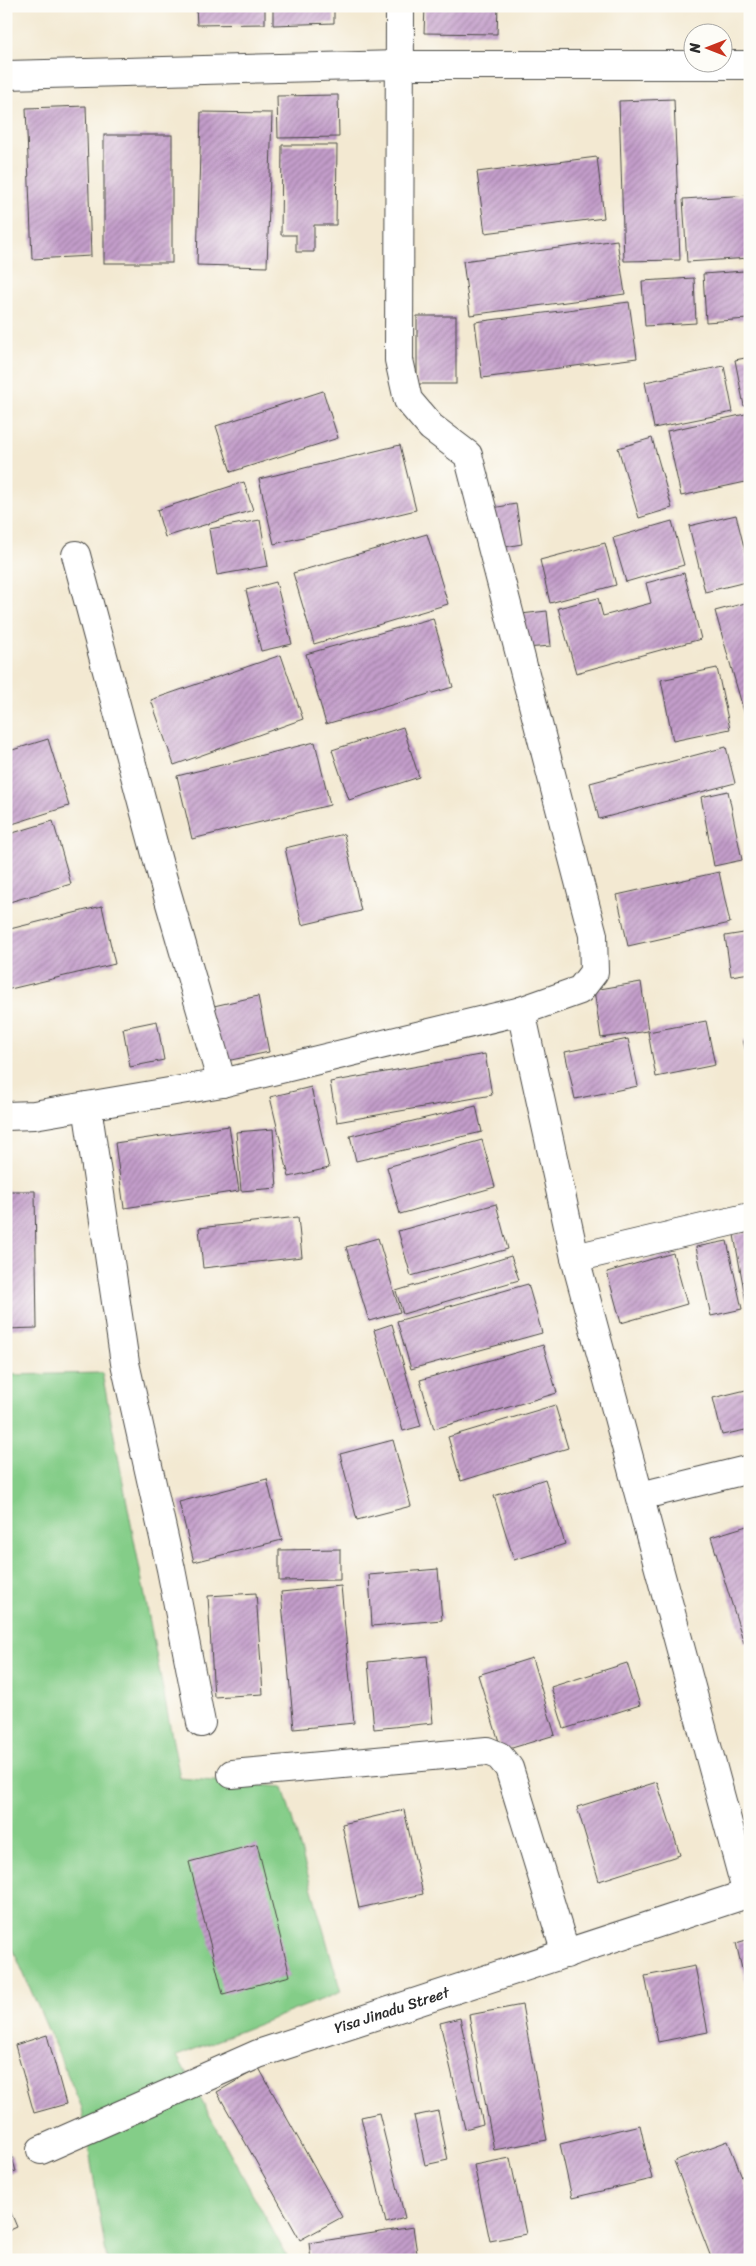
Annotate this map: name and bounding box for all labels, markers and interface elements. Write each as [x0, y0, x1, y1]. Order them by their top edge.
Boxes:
north arrow [684, 22, 734, 72]
text: N [683, 43, 708, 54]
street label: Yisa Jinadu Street [331, 1979, 454, 2041]

